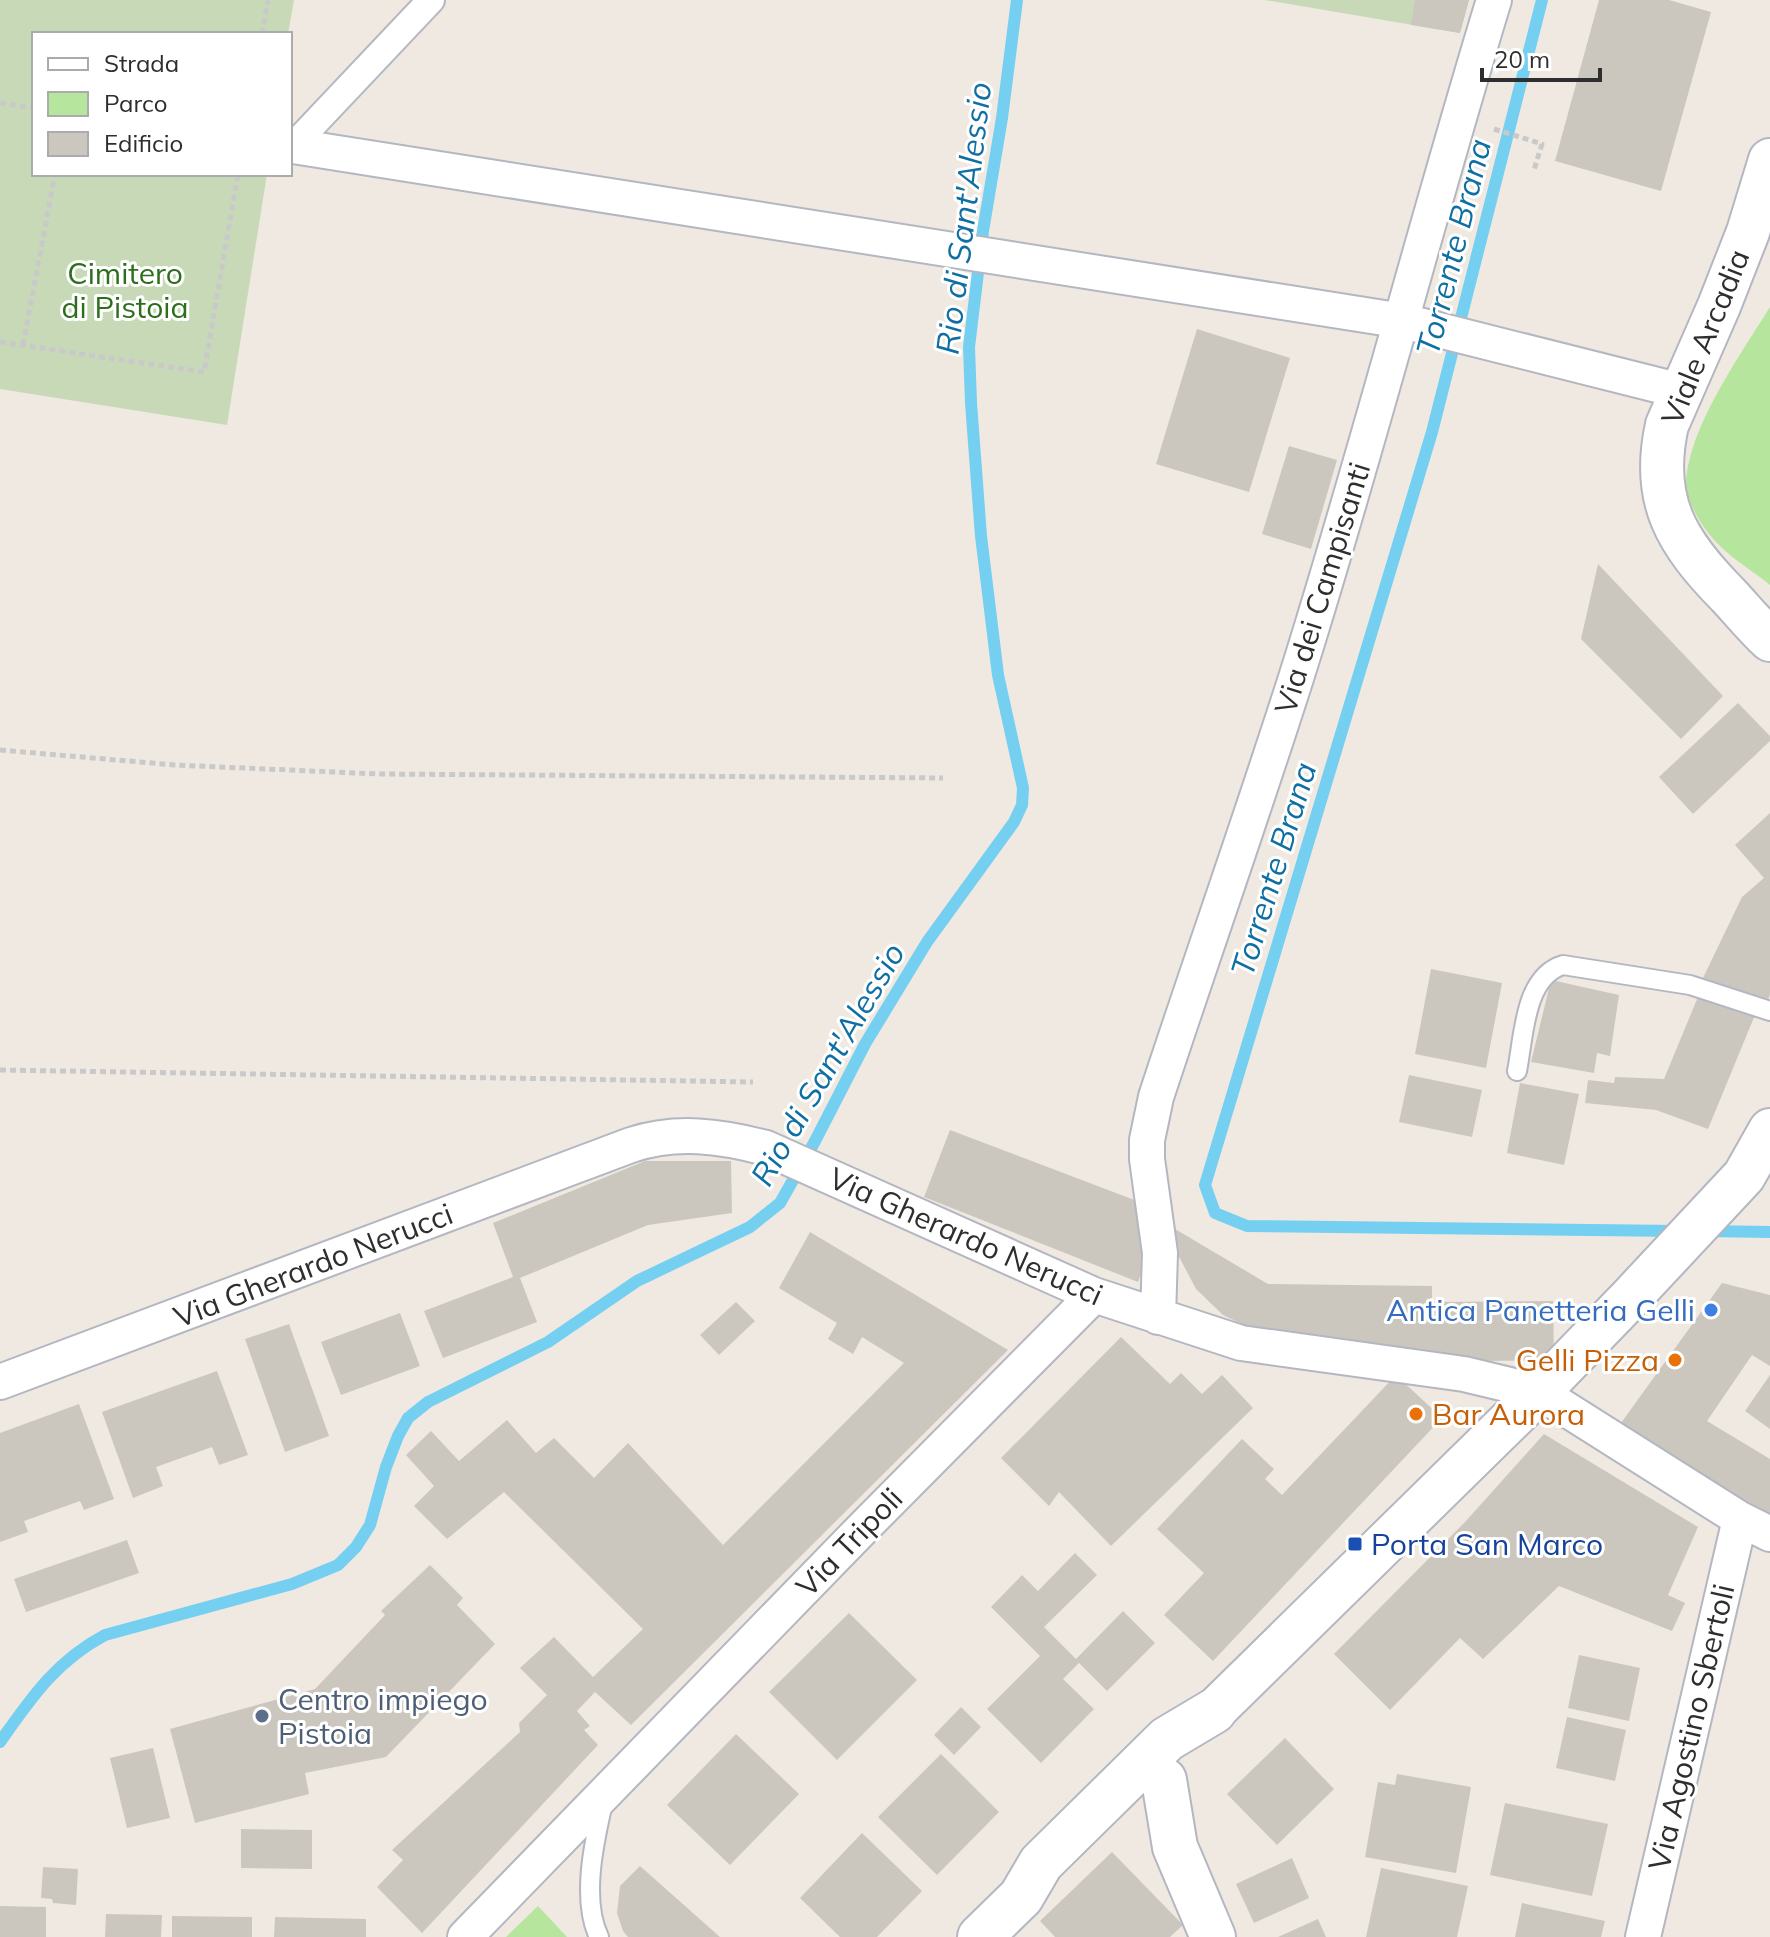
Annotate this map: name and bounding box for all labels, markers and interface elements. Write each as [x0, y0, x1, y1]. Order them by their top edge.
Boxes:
legend [32, 32, 292, 176]
scale bar [1482, 32, 1600, 82]
text: 20 m [1494, 44, 1550, 74]
text: Strada [104, 48, 179, 78]
water label: Rio di Sant'Alessio [926, 80, 1000, 356]
text: Parco [104, 88, 167, 118]
text: Edificio [104, 128, 183, 158]
water label: Torrente Brana [1407, 135, 1499, 359]
street label: Viale Arcadia [1653, 244, 1757, 430]
park label: Cimitero di Pistoia [62, 254, 189, 326]
street label: Via dei Campisanti [1266, 458, 1378, 718]
water label: Torrente Brana [1221, 757, 1325, 981]
water label: Rio di Sant'Alessio [741, 935, 913, 1193]
street label: Via Gherardo Nerucci [823, 1159, 1109, 1313]
street label: Via Gherardo Nerucci [168, 1194, 458, 1336]
place label: Antica Panetteria Gelli [1386, 1291, 1695, 1329]
marker: Antica Panetteria Gelli [1702, 1301, 1720, 1319]
place label: Gelli Pizza [1516, 1341, 1659, 1379]
marker: Gelli Pizza [1666, 1351, 1684, 1369]
place label: Bar Aurora [1432, 1395, 1585, 1433]
marker: Bar Aurora [1407, 1405, 1425, 1423]
street label: Via Tripoli [788, 1479, 910, 1605]
place label: Porta San Marco [1371, 1525, 1603, 1563]
marker: Porta San Marco [1346, 1535, 1364, 1553]
street label: Via Agostino Sbertoli [1640, 1580, 1742, 1874]
place label: Centro impiego Pistoia [278, 1680, 488, 1752]
marker: Centro impiego Pistoia [253, 1707, 271, 1725]

